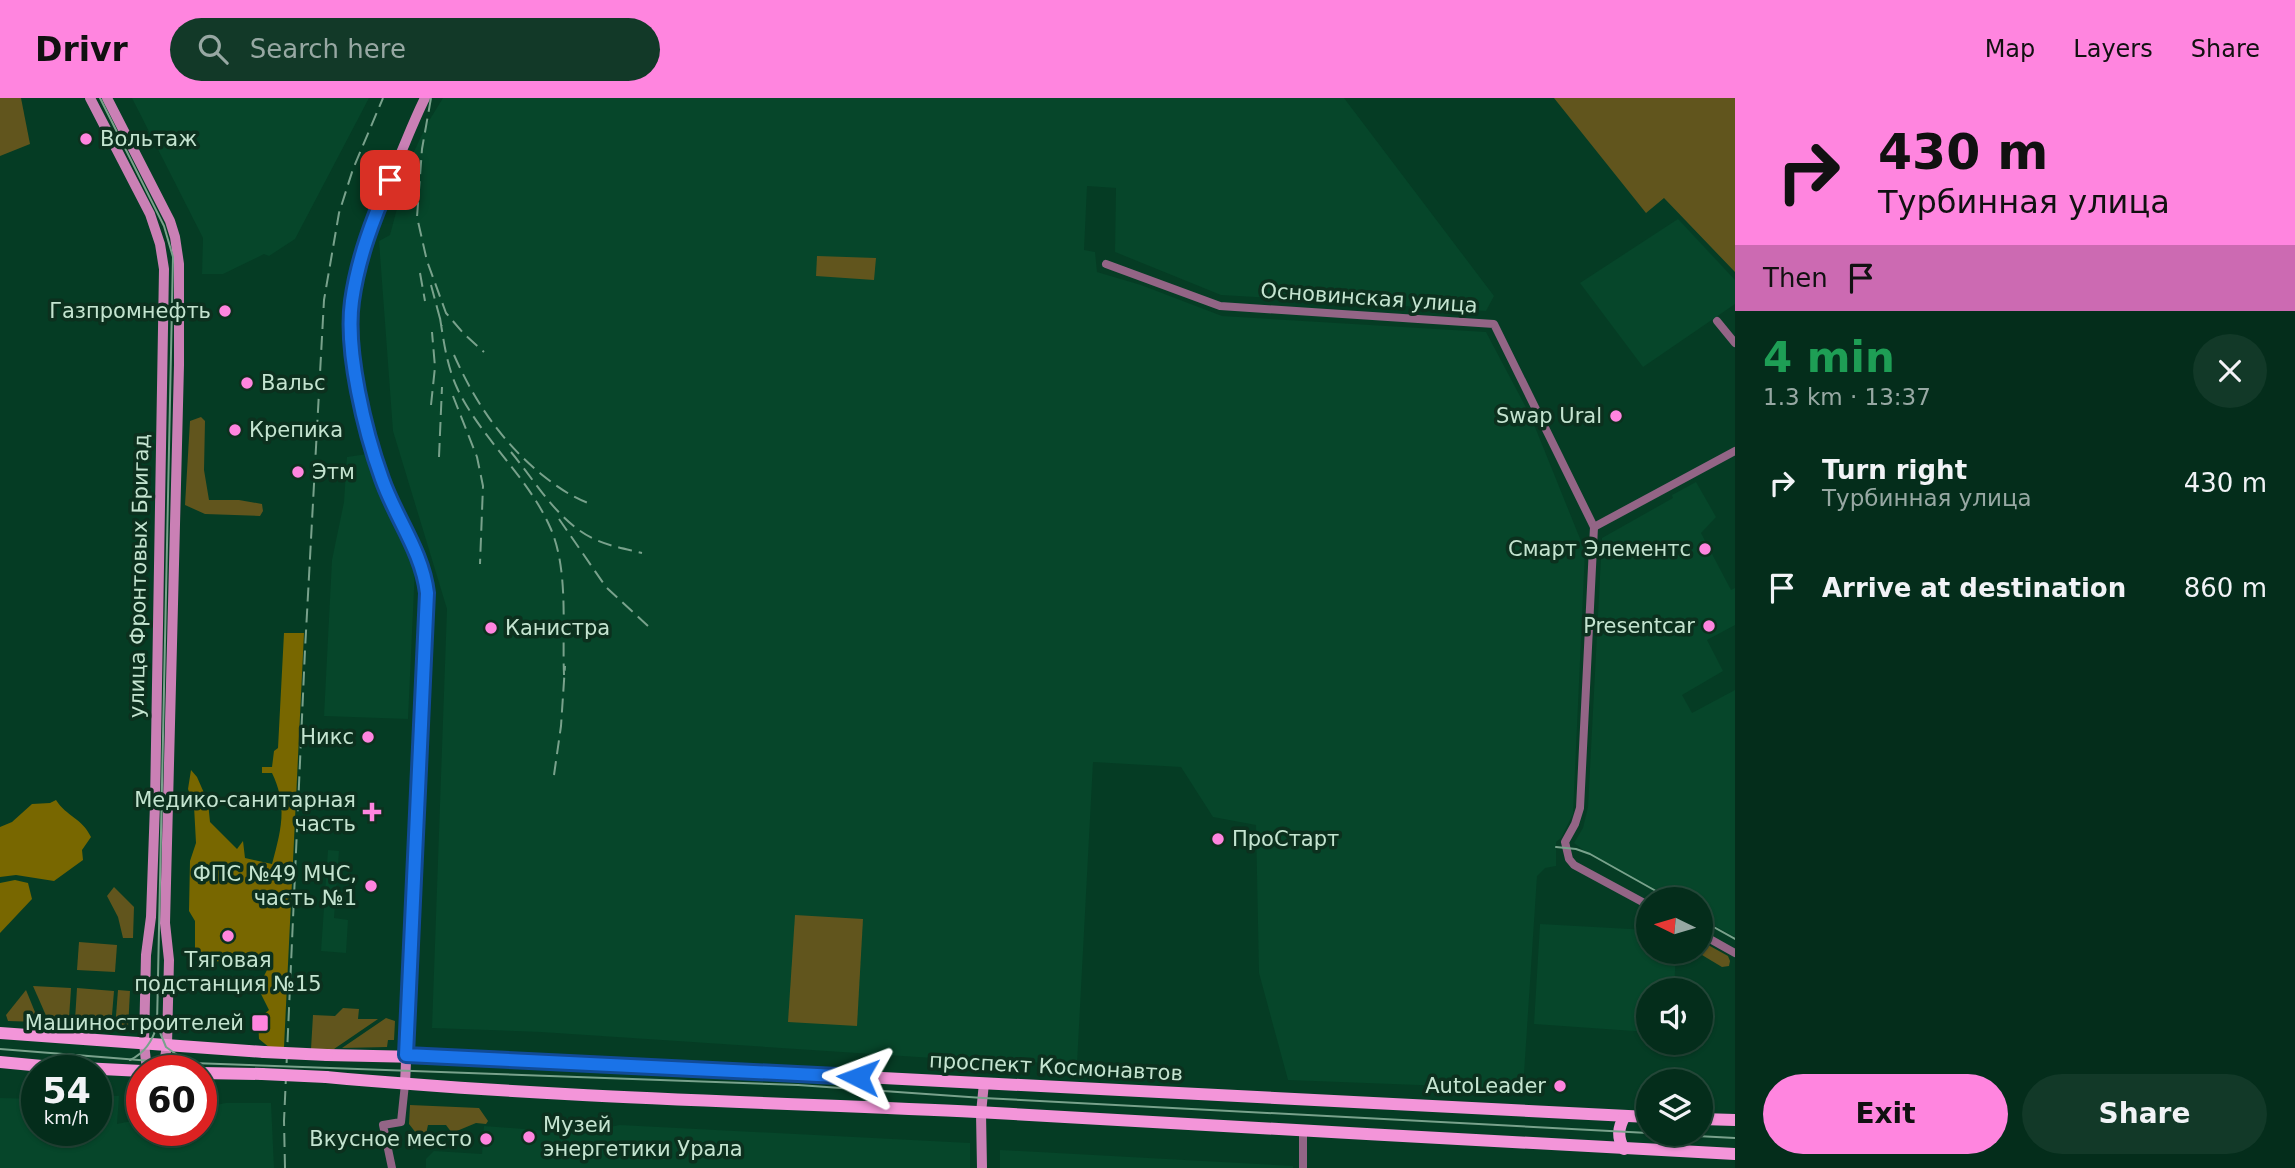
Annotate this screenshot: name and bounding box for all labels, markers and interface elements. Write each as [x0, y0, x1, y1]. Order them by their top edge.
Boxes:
search box [170, 18, 660, 81]
text: Drivr [35, 30, 128, 69]
icon: search [194, 30, 232, 68]
text: Search here [250, 34, 406, 64]
text: Map [1985, 35, 2035, 63]
text: Layers [2073, 35, 2153, 63]
text: Share [2191, 35, 2260, 63]
text: 430 m [1878, 124, 2048, 181]
icon: right [1763, 126, 1854, 217]
place label: Вольтаж [100, 127, 197, 151]
marker: Вольтаж [78, 131, 94, 147]
pin [360, 150, 420, 210]
icon: arrive [371, 161, 409, 199]
text: Турбинная улица [1878, 183, 2170, 221]
icon: arrive [1842, 259, 1880, 297]
text: Then [1763, 263, 1828, 293]
street label: Основинская улица [1260, 278, 1478, 318]
place label: Газпромнефть [49, 299, 211, 323]
marker: Газпромнефть [217, 303, 233, 319]
text: 4 min [1763, 333, 1895, 382]
button: close [2193, 334, 2267, 408]
place label: Вальс [261, 371, 326, 395]
marker: Вальс [239, 375, 255, 391]
text: 1.3 km · 13:37 [1763, 384, 1931, 410]
place label: Swap Ural [1496, 404, 1602, 428]
marker: Swap Ural [1608, 408, 1624, 424]
place label: Крепика [249, 418, 343, 442]
marker: Крепика [227, 422, 243, 438]
street label: улица Фронтовых Бригад [125, 434, 153, 718]
text: Turn right [1822, 455, 1967, 485]
place label: Этм [312, 460, 355, 484]
marker: Этм [290, 464, 306, 480]
icon: right [1763, 464, 1801, 502]
text: 430 m [2184, 468, 2267, 498]
text: Турбинная улица [1822, 485, 2032, 511]
place label: Смарт Элементс [1508, 537, 1691, 561]
marker: Смарт Элементс [1697, 541, 1713, 557]
icon: arrive [1763, 569, 1801, 607]
text: Arrive at destination [1822, 573, 2126, 603]
text: 860 m [2184, 573, 2267, 603]
place label: Presentcar [1583, 614, 1695, 638]
place label: Канистра [505, 616, 610, 640]
marker: Presentcar [1701, 618, 1717, 634]
marker: Канистра [483, 620, 499, 636]
place label: Никс [300, 725, 354, 749]
marker: Никс [360, 729, 376, 745]
place label: Медико-санитарная часть [134, 788, 356, 836]
marker: Медико-санитарная часть [362, 802, 382, 822]
place label: ПроСтарт [1232, 827, 1339, 851]
marker: ПроСтарт [1210, 831, 1226, 847]
place label: ФПС №49 МЧС, часть №1 [193, 862, 357, 910]
marker: ФПС №49 МЧС, часть №1 [363, 878, 379, 894]
north arrow [1636, 887, 1713, 964]
map controls [1636, 887, 1713, 1146]
marker: Тяговая подстанция №15 [220, 928, 236, 944]
place label: Тяговая подстанция №15 [134, 948, 322, 996]
button: sound [1636, 978, 1713, 1055]
place label: Машиностроителей [25, 1011, 244, 1035]
marker: Машиностроителей [250, 1013, 270, 1033]
position arrow [821, 1040, 895, 1114]
street label: проспект Космонавтов [928, 1048, 1184, 1086]
speed limit sign: 60 [126, 1055, 217, 1146]
button: layers [1636, 1069, 1713, 1146]
text: 54 [42, 1071, 91, 1111]
place label: AutoLeader [1425, 1074, 1546, 1098]
button: Exit [1763, 1074, 2008, 1154]
button: Share [2022, 1074, 2267, 1154]
marker: AutoLeader [1552, 1078, 1568, 1094]
text: km/h [44, 1107, 89, 1128]
place label: Музей энергетики Урала [543, 1113, 743, 1161]
place label: Вкусное место [309, 1127, 472, 1151]
marker: Музей энергетики Урала [521, 1129, 537, 1145]
marker: Вкусное место [478, 1131, 494, 1147]

